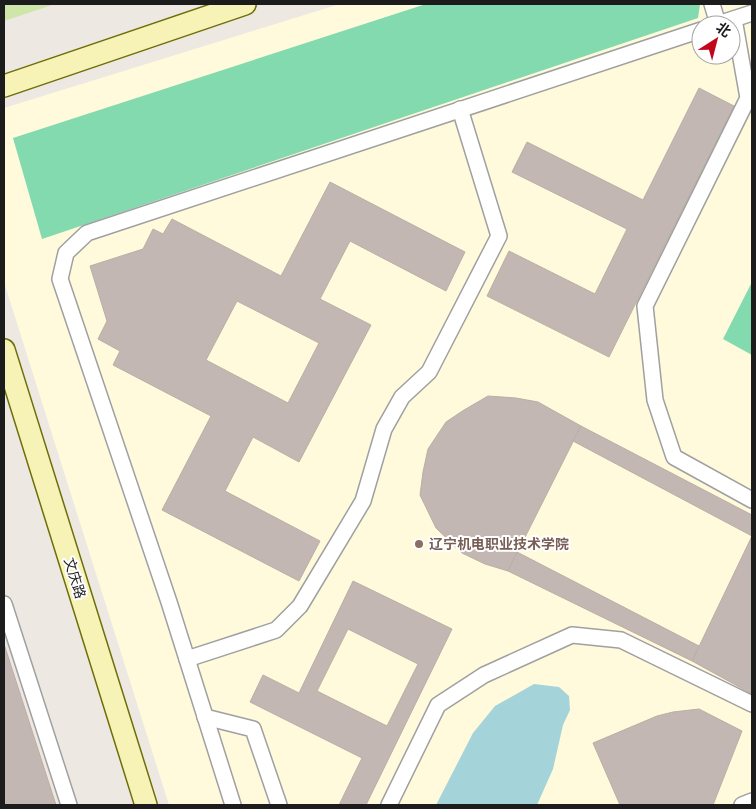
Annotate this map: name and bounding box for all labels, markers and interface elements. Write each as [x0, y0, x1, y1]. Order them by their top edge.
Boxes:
north arrow [691, 15, 741, 65]
text: 北 [712, 16, 736, 42]
place label: 辽宁机电职业技术学院 [429, 533, 569, 554]
marker: 辽宁机电职业技术学院 [413, 538, 425, 550]
street label: 文庆路 [59, 555, 92, 601]

